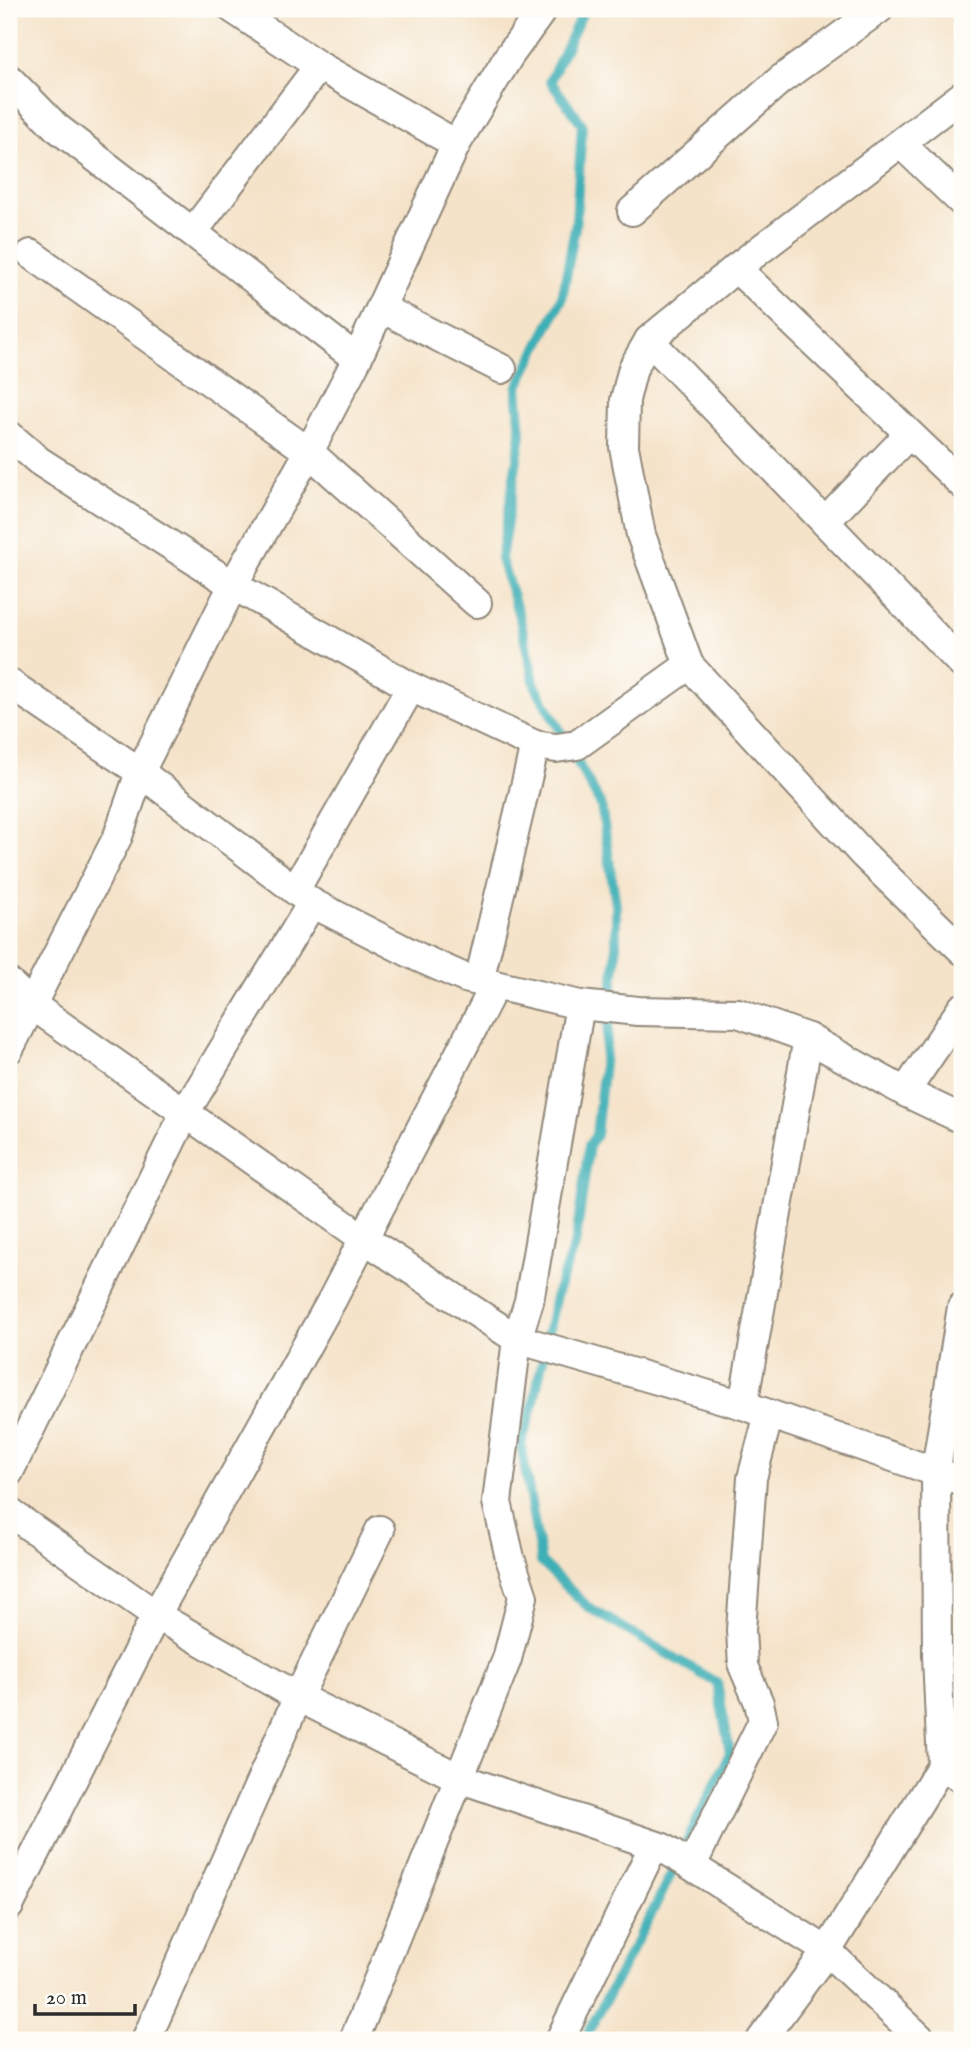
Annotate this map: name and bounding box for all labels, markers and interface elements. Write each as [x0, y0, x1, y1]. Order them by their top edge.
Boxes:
scale bar [35, 1972, 135, 2016]
text: 20 m [46, 1985, 87, 2012]

